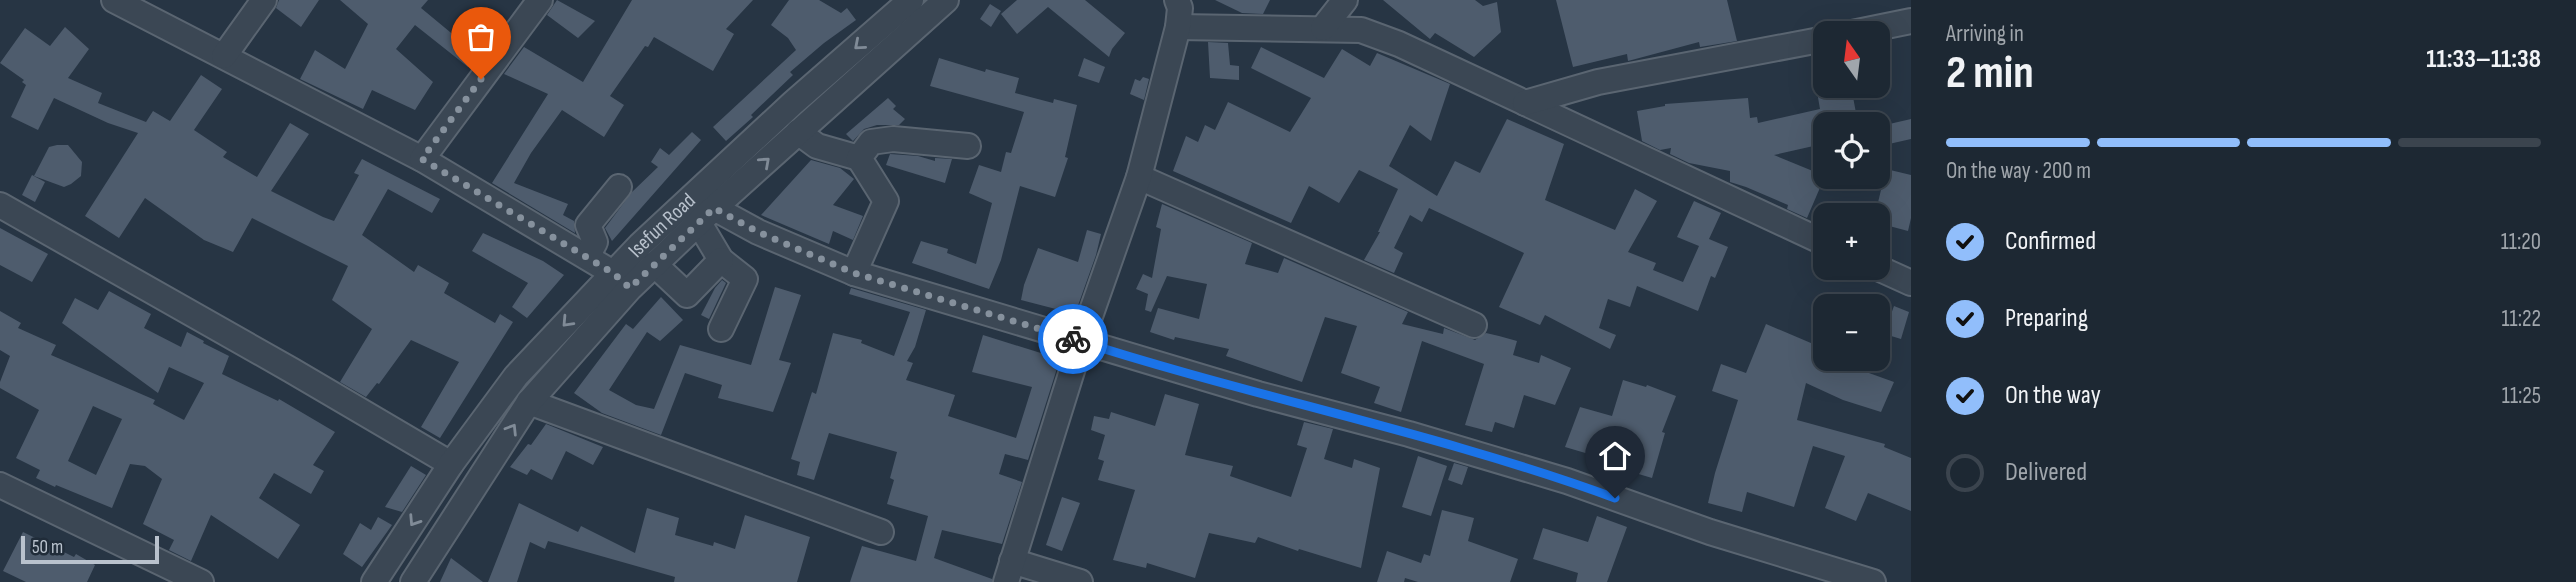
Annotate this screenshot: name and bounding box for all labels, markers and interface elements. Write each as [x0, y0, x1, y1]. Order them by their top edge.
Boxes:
pin [451, 7, 511, 79]
icon: bag [462, 18, 500, 56]
text: Arriving in [1946, 20, 2024, 48]
north arrow [1813, 21, 1890, 98]
map controls [1813, 21, 1890, 371]
one-way arrow [855, 37, 868, 49]
text: 11:33–11:38 [2426, 44, 2541, 75]
text: 2 min [1946, 46, 2034, 101]
button: locate [1813, 112, 1890, 189]
text: On the way · 200 m [1946, 157, 2091, 185]
one-way arrow [756, 158, 769, 171]
street label: Isefun Road [623, 188, 700, 262]
button: + [1813, 203, 1890, 280]
icon: check [1946, 223, 1984, 261]
text: Confirmed [2005, 226, 2096, 257]
text: 11:20 [2501, 228, 2541, 256]
button: − [1813, 294, 1890, 371]
icon: check [1946, 300, 1984, 338]
text: Preparing [2005, 303, 2088, 334]
courier [1038, 304, 1108, 374]
text: 11:22 [2502, 305, 2541, 333]
one-way arrow [562, 314, 575, 327]
icon: bike [1054, 320, 1092, 358]
icon: check [1946, 377, 1984, 415]
text: On the way [2005, 380, 2101, 411]
text: 11:25 [2502, 382, 2541, 410]
one-way arrow [504, 424, 517, 437]
pin [1585, 426, 1645, 498]
icon: home [1596, 437, 1634, 475]
text: Delivered [2005, 457, 2087, 488]
one-way arrow [410, 513, 422, 526]
scale bar [21, 533, 159, 565]
text: 50 m [32, 536, 63, 559]

